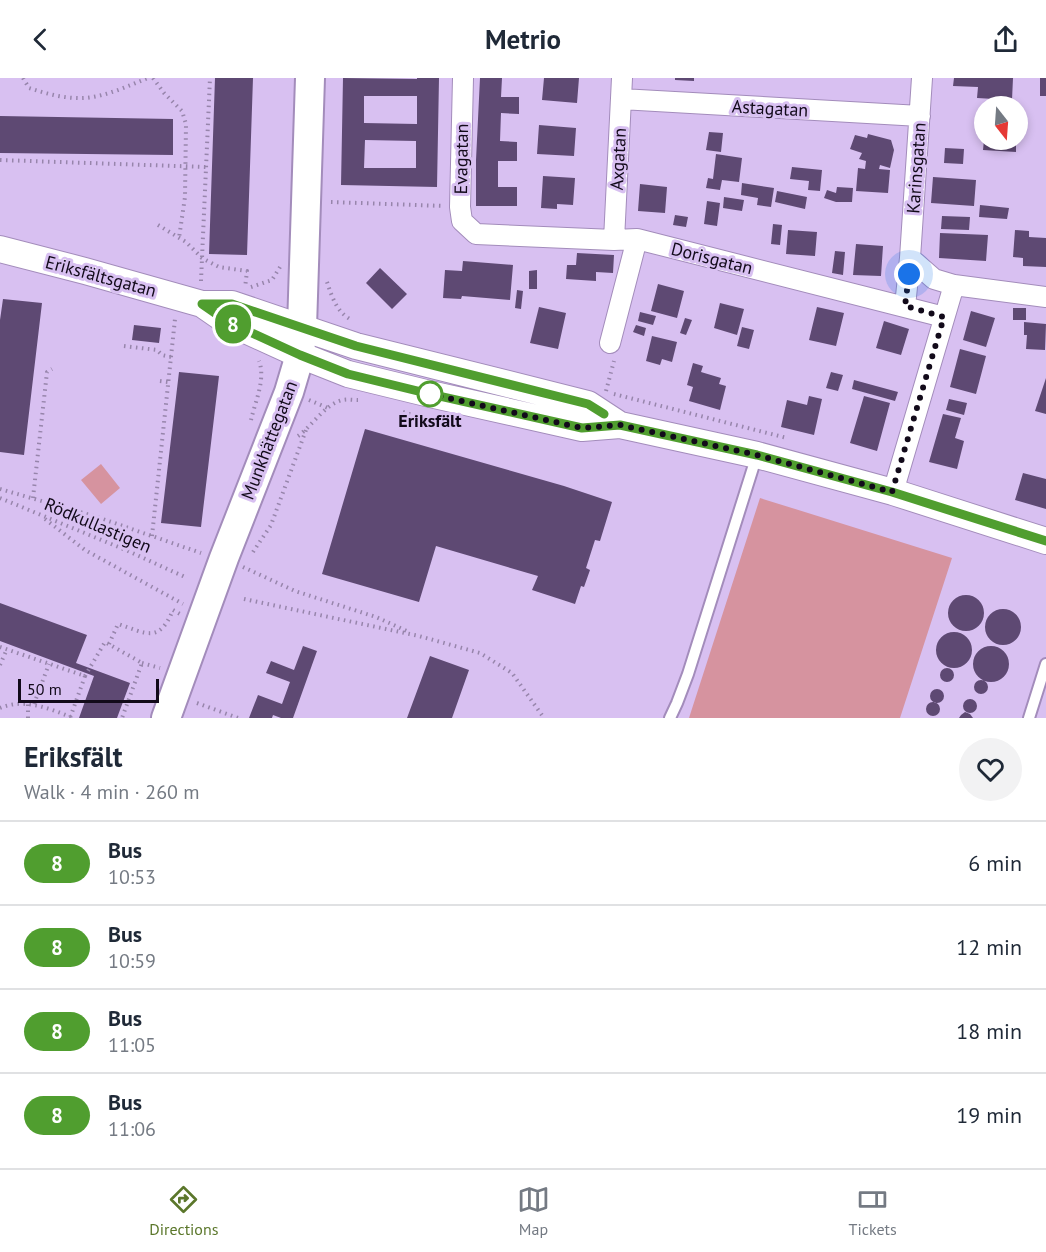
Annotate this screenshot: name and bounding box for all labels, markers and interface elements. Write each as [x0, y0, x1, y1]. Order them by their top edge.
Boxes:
text: Metrio [485, 22, 561, 56]
icon: back [24, 23, 57, 56]
icon: share [989, 23, 1022, 56]
street label: Astagatan [731, 95, 809, 121]
north arrow [974, 96, 1028, 150]
map controls [974, 96, 1028, 150]
street label: Karinsgatan [901, 122, 931, 214]
street label: Evagatan [449, 123, 473, 195]
street label: Axgatan [605, 127, 631, 191]
street label: Dorisgatan [669, 237, 755, 279]
street label: Eriksfältsgatan [43, 250, 159, 302]
your location [894, 259, 924, 289]
line badge: 8 [214, 304, 252, 344]
text: 8 [227, 311, 239, 338]
street label: Munkhättegatan [236, 377, 302, 503]
marker: Eriksfält [417, 381, 443, 407]
place label: Eriksfält [398, 409, 462, 432]
street label: Rödkullastigen [41, 492, 155, 558]
scale bar [18, 676, 159, 704]
text: 50 m [27, 679, 62, 699]
text: Eriksfält [24, 738, 122, 775]
button: heart [959, 738, 1022, 801]
text: Walk · 4 min · 260 m [24, 779, 200, 805]
text: Bus [108, 836, 142, 864]
text: 6 min [968, 849, 1022, 877]
text: 8 [51, 850, 63, 877]
text: 10:53 [108, 864, 156, 890]
text: Bus [108, 920, 142, 948]
text: 12 min [956, 933, 1022, 961]
text: 8 [51, 934, 63, 961]
text: 10:59 [108, 948, 156, 974]
text: Bus [108, 1004, 142, 1032]
text: 18 min [956, 1017, 1022, 1045]
text: 8 [51, 1018, 63, 1045]
text: 11:05 [108, 1032, 156, 1058]
text: Bus [108, 1088, 142, 1116]
text: 19 min [956, 1101, 1022, 1129]
text: 8 [51, 1102, 63, 1129]
text: 11:06 [108, 1116, 156, 1142]
tab: Directions [149, 1183, 218, 1239]
tab: Map [517, 1183, 550, 1239]
tab: Tickets [849, 1183, 897, 1239]

